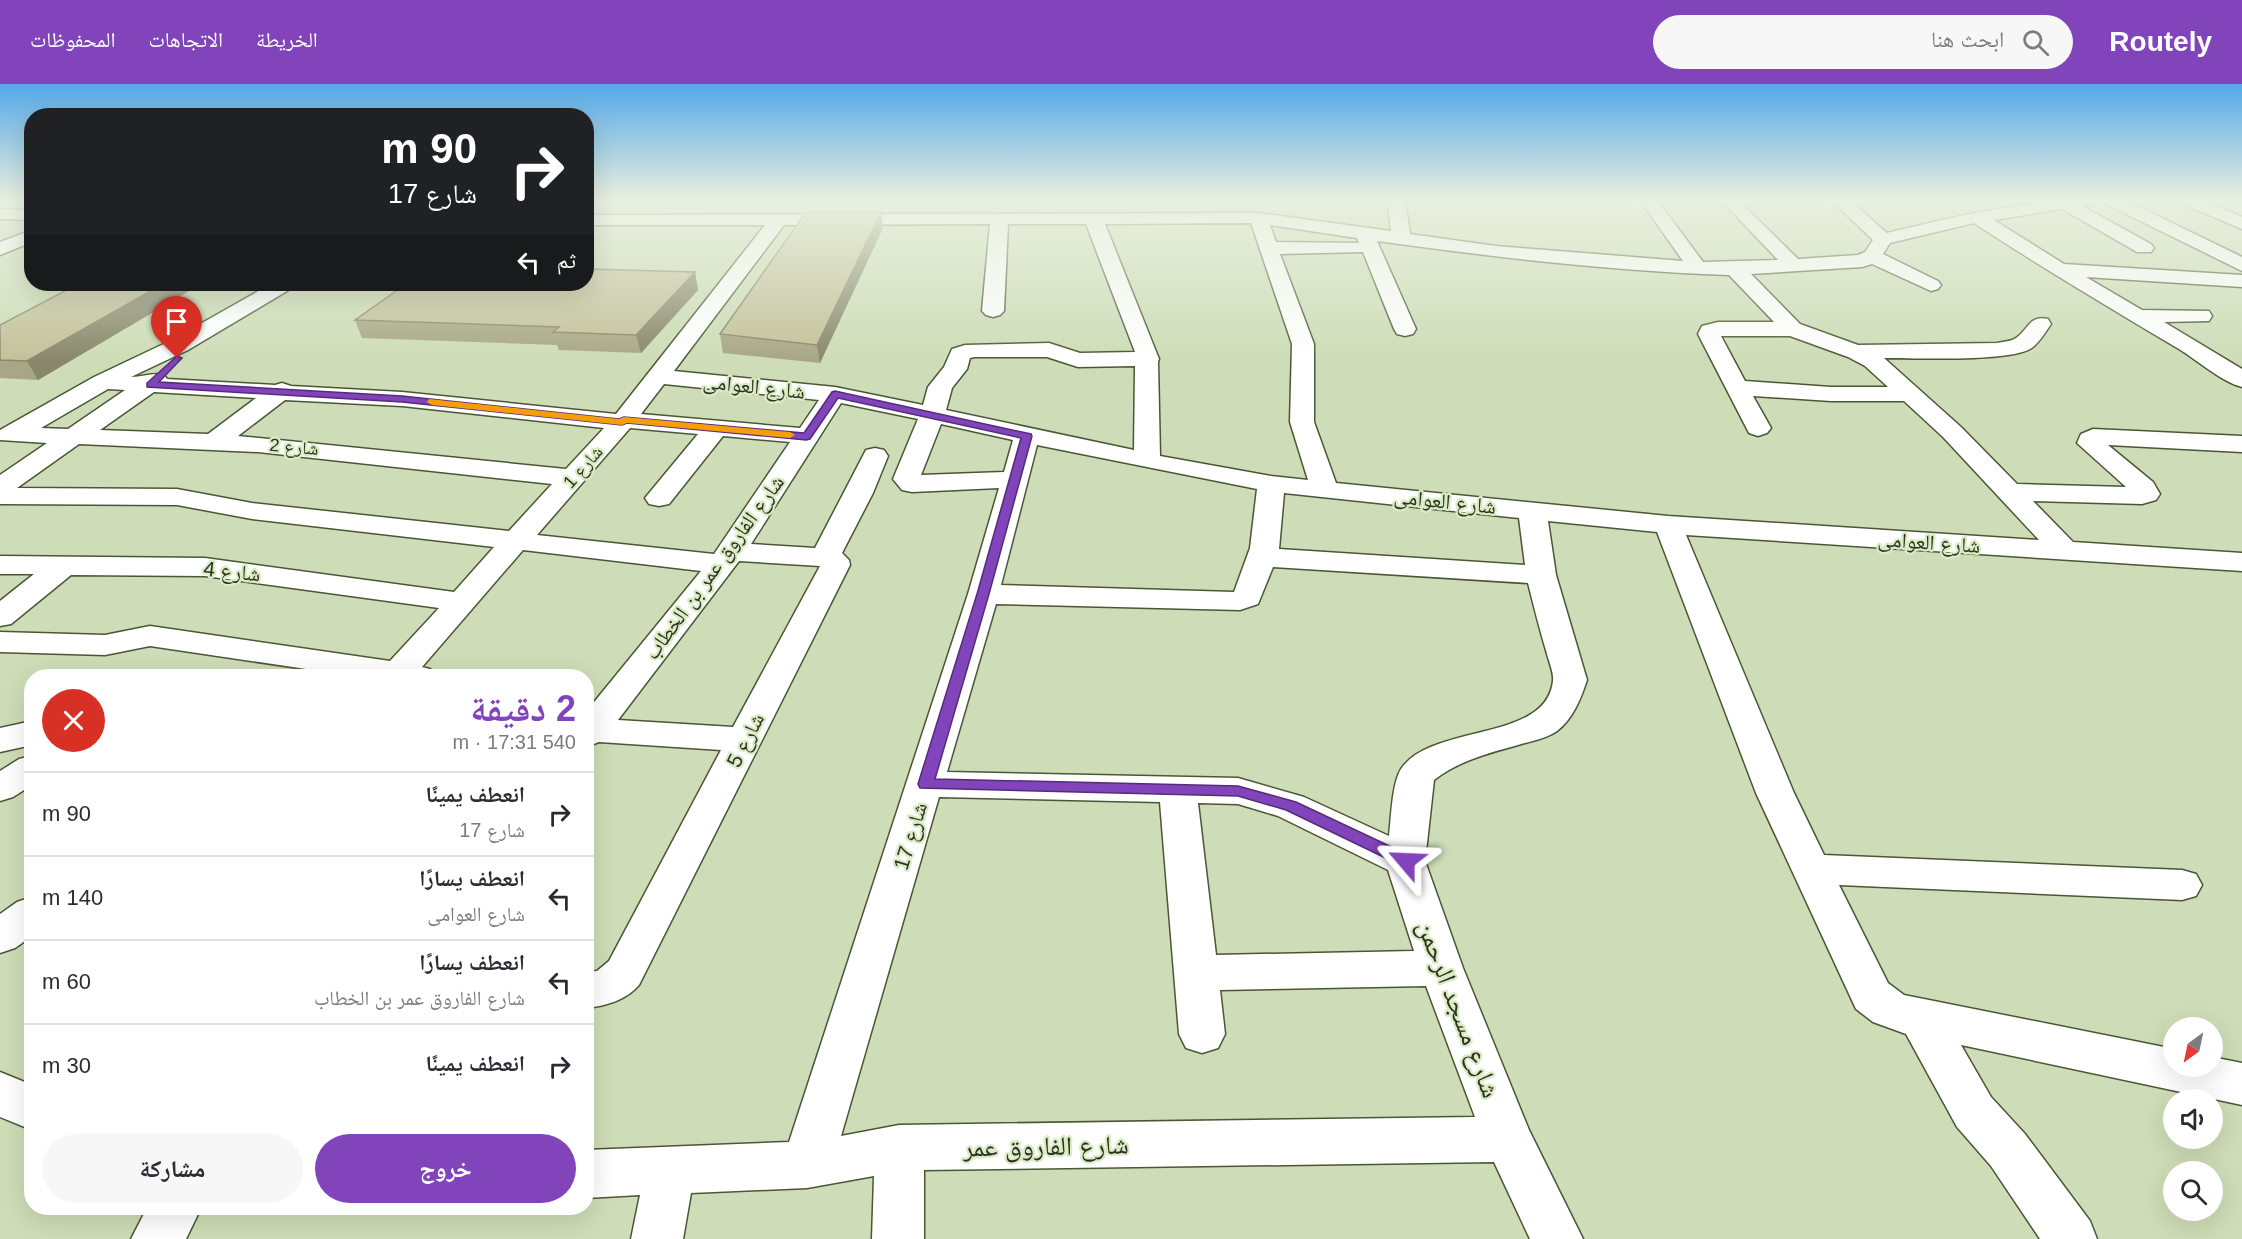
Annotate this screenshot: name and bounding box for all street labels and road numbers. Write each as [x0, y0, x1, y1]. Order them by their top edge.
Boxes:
street label: شارع العوامى [702, 369, 806, 405]
street label: شارع 2 [269, 435, 319, 460]
street label: شارع 1 [559, 442, 607, 493]
street label: شارع الفاروق عمر بن الخطاب [640, 471, 790, 665]
street label: شارع العوامى [1393, 484, 1497, 520]
street label: شارع العوامى [1877, 527, 1981, 559]
street label: شارع 4 [202, 557, 262, 587]
street label: شارع 5 [722, 709, 770, 772]
street label: شارع 17 [889, 800, 933, 873]
street label: شارع مسجد الرحمن [1411, 916, 1507, 1102]
street label: شارع الفاروق عمر [962, 1130, 1129, 1163]

